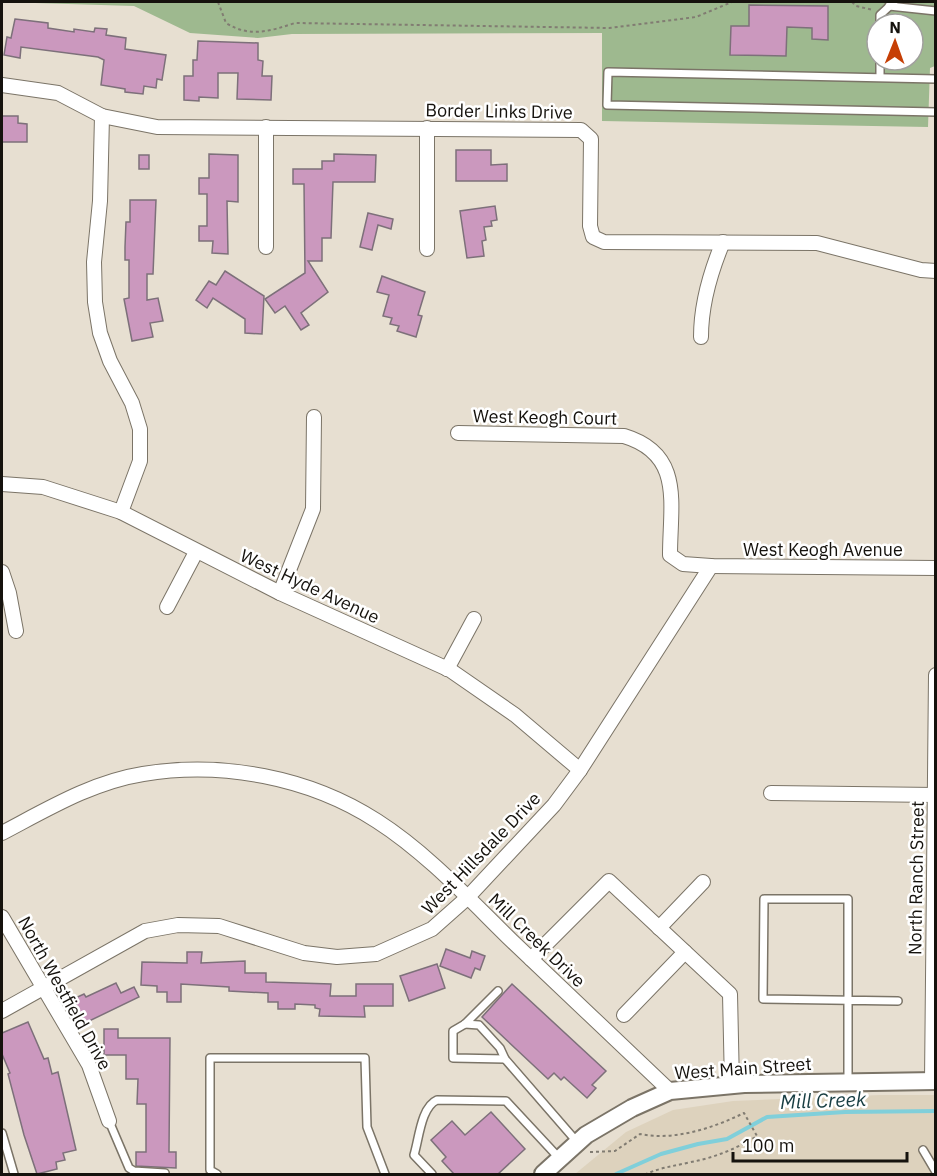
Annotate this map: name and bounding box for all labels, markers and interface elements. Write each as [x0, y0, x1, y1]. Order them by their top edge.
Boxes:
north arrow [865, 12, 925, 72]
text: N [889, 17, 901, 37]
street label: Border Links Drive [425, 98, 573, 124]
street label: West Keogh Court [473, 404, 617, 430]
street label: West Keogh Avenue [743, 538, 903, 561]
street label: West Hyde Avenue [237, 544, 383, 628]
street label: West Hillsdale Drive [417, 787, 545, 919]
street label: North Ranch Street [903, 801, 929, 955]
street label: Mill Creek Drive [484, 888, 590, 992]
street label: North Westfield Drive [13, 912, 117, 1074]
street label: West Main Street [674, 1052, 812, 1084]
water label: Mill Creek [779, 1085, 867, 1115]
scale bar [733, 1125, 907, 1163]
text: 100 m [742, 1134, 794, 1157]

